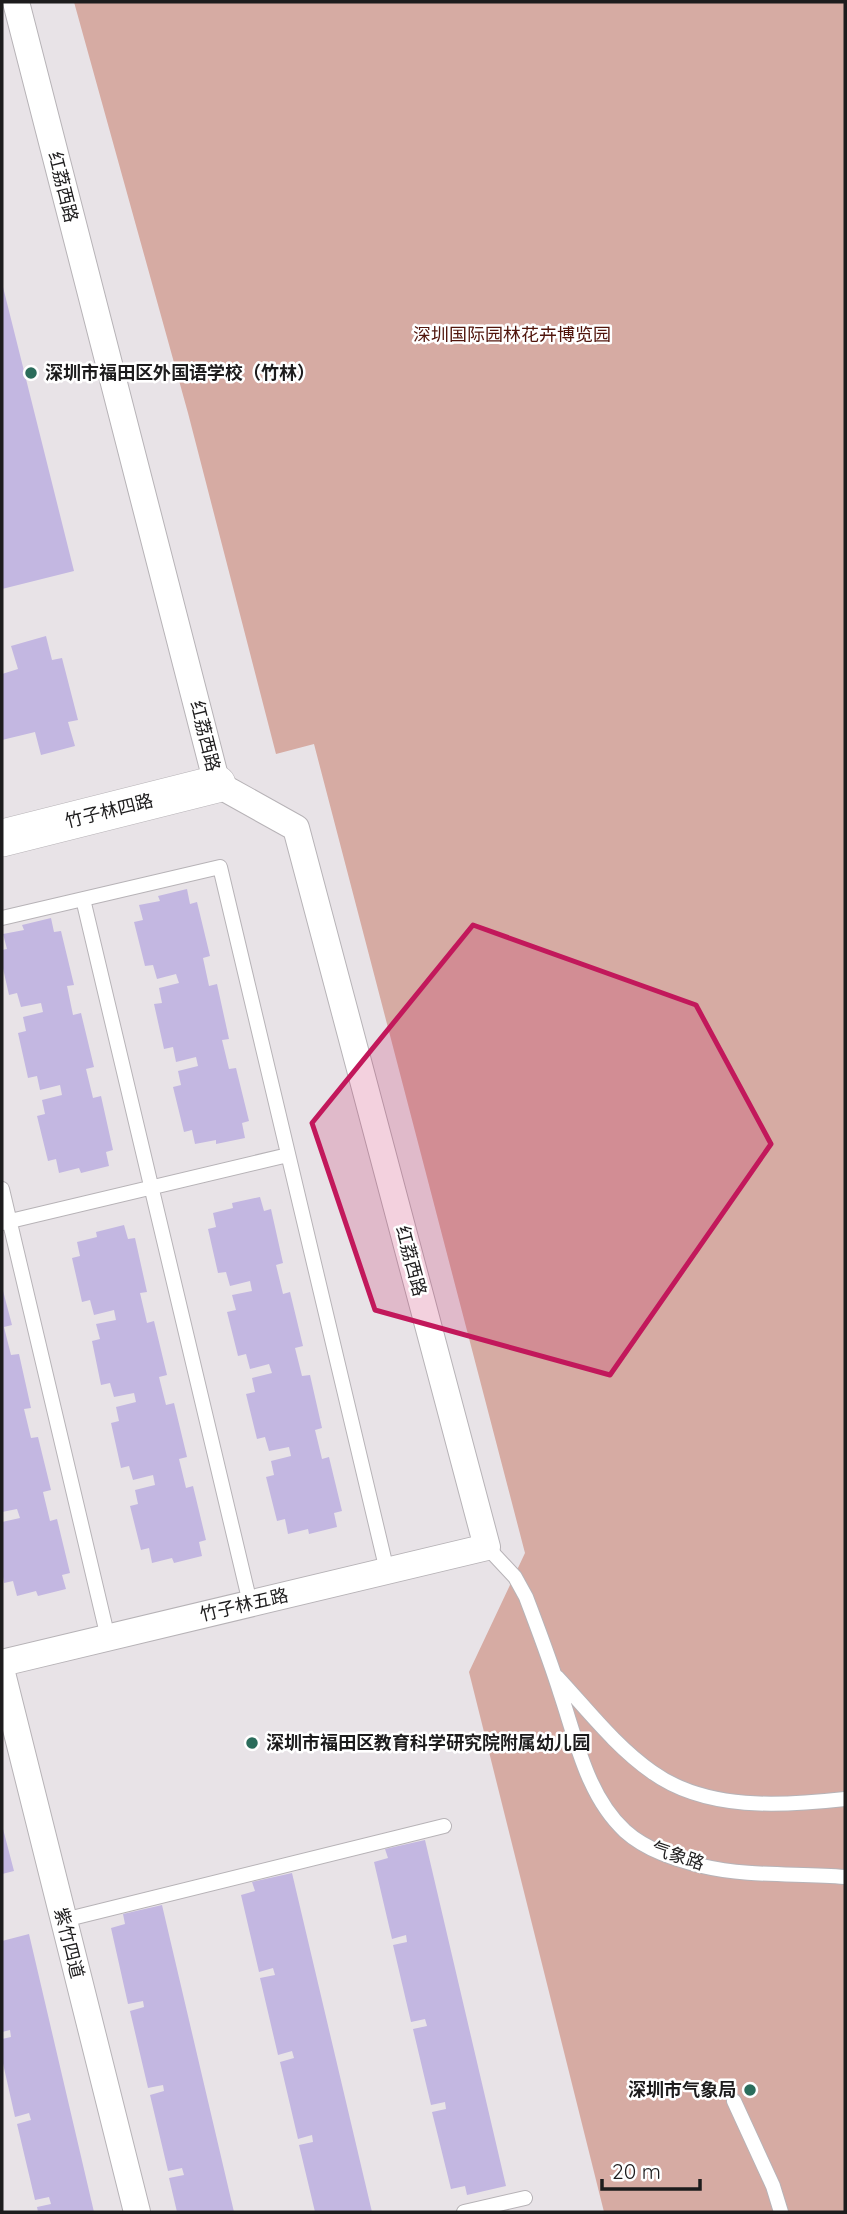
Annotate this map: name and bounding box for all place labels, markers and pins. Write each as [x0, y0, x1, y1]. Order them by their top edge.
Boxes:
place label: 深圳市福田区外国语学校（竹林） [45, 361, 315, 384]
marker: 深圳市福田区外国语学校（竹林） [23, 365, 39, 381]
place label: 深圳市福田区教育科学研究院附属幼儿园 [266, 1731, 590, 1754]
marker: 深圳市福田区教育科学研究院附属幼儿园 [244, 1735, 260, 1751]
place label: 深圳市气象局 [628, 2078, 736, 2101]
marker: 深圳市气象局 [742, 2082, 758, 2098]

